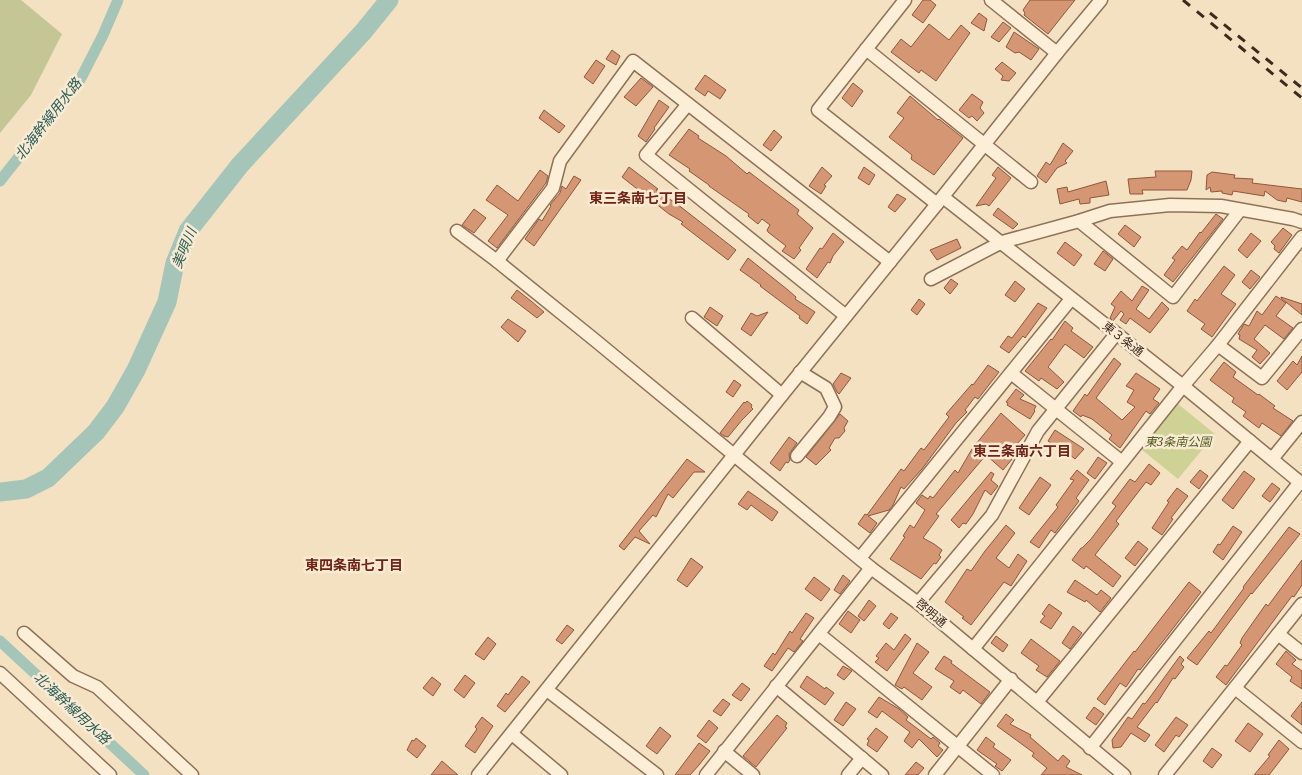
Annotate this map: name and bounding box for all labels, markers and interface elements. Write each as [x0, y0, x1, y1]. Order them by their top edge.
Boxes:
water label: 北海幹線用水路 [10, 73, 86, 163]
district label: 東三条南七丁目 [589, 188, 687, 207]
water label: 美唄川 [167, 223, 201, 271]
street label: 東３条通 [1099, 317, 1147, 360]
park label: 東3条南公園 [1145, 433, 1213, 450]
district label: 東三条南六丁目 [973, 441, 1071, 460]
district label: 東四条南七丁目 [305, 555, 403, 574]
street label: 啓明通 [912, 595, 951, 631]
water label: 北海幹線用水路 [30, 667, 115, 749]

